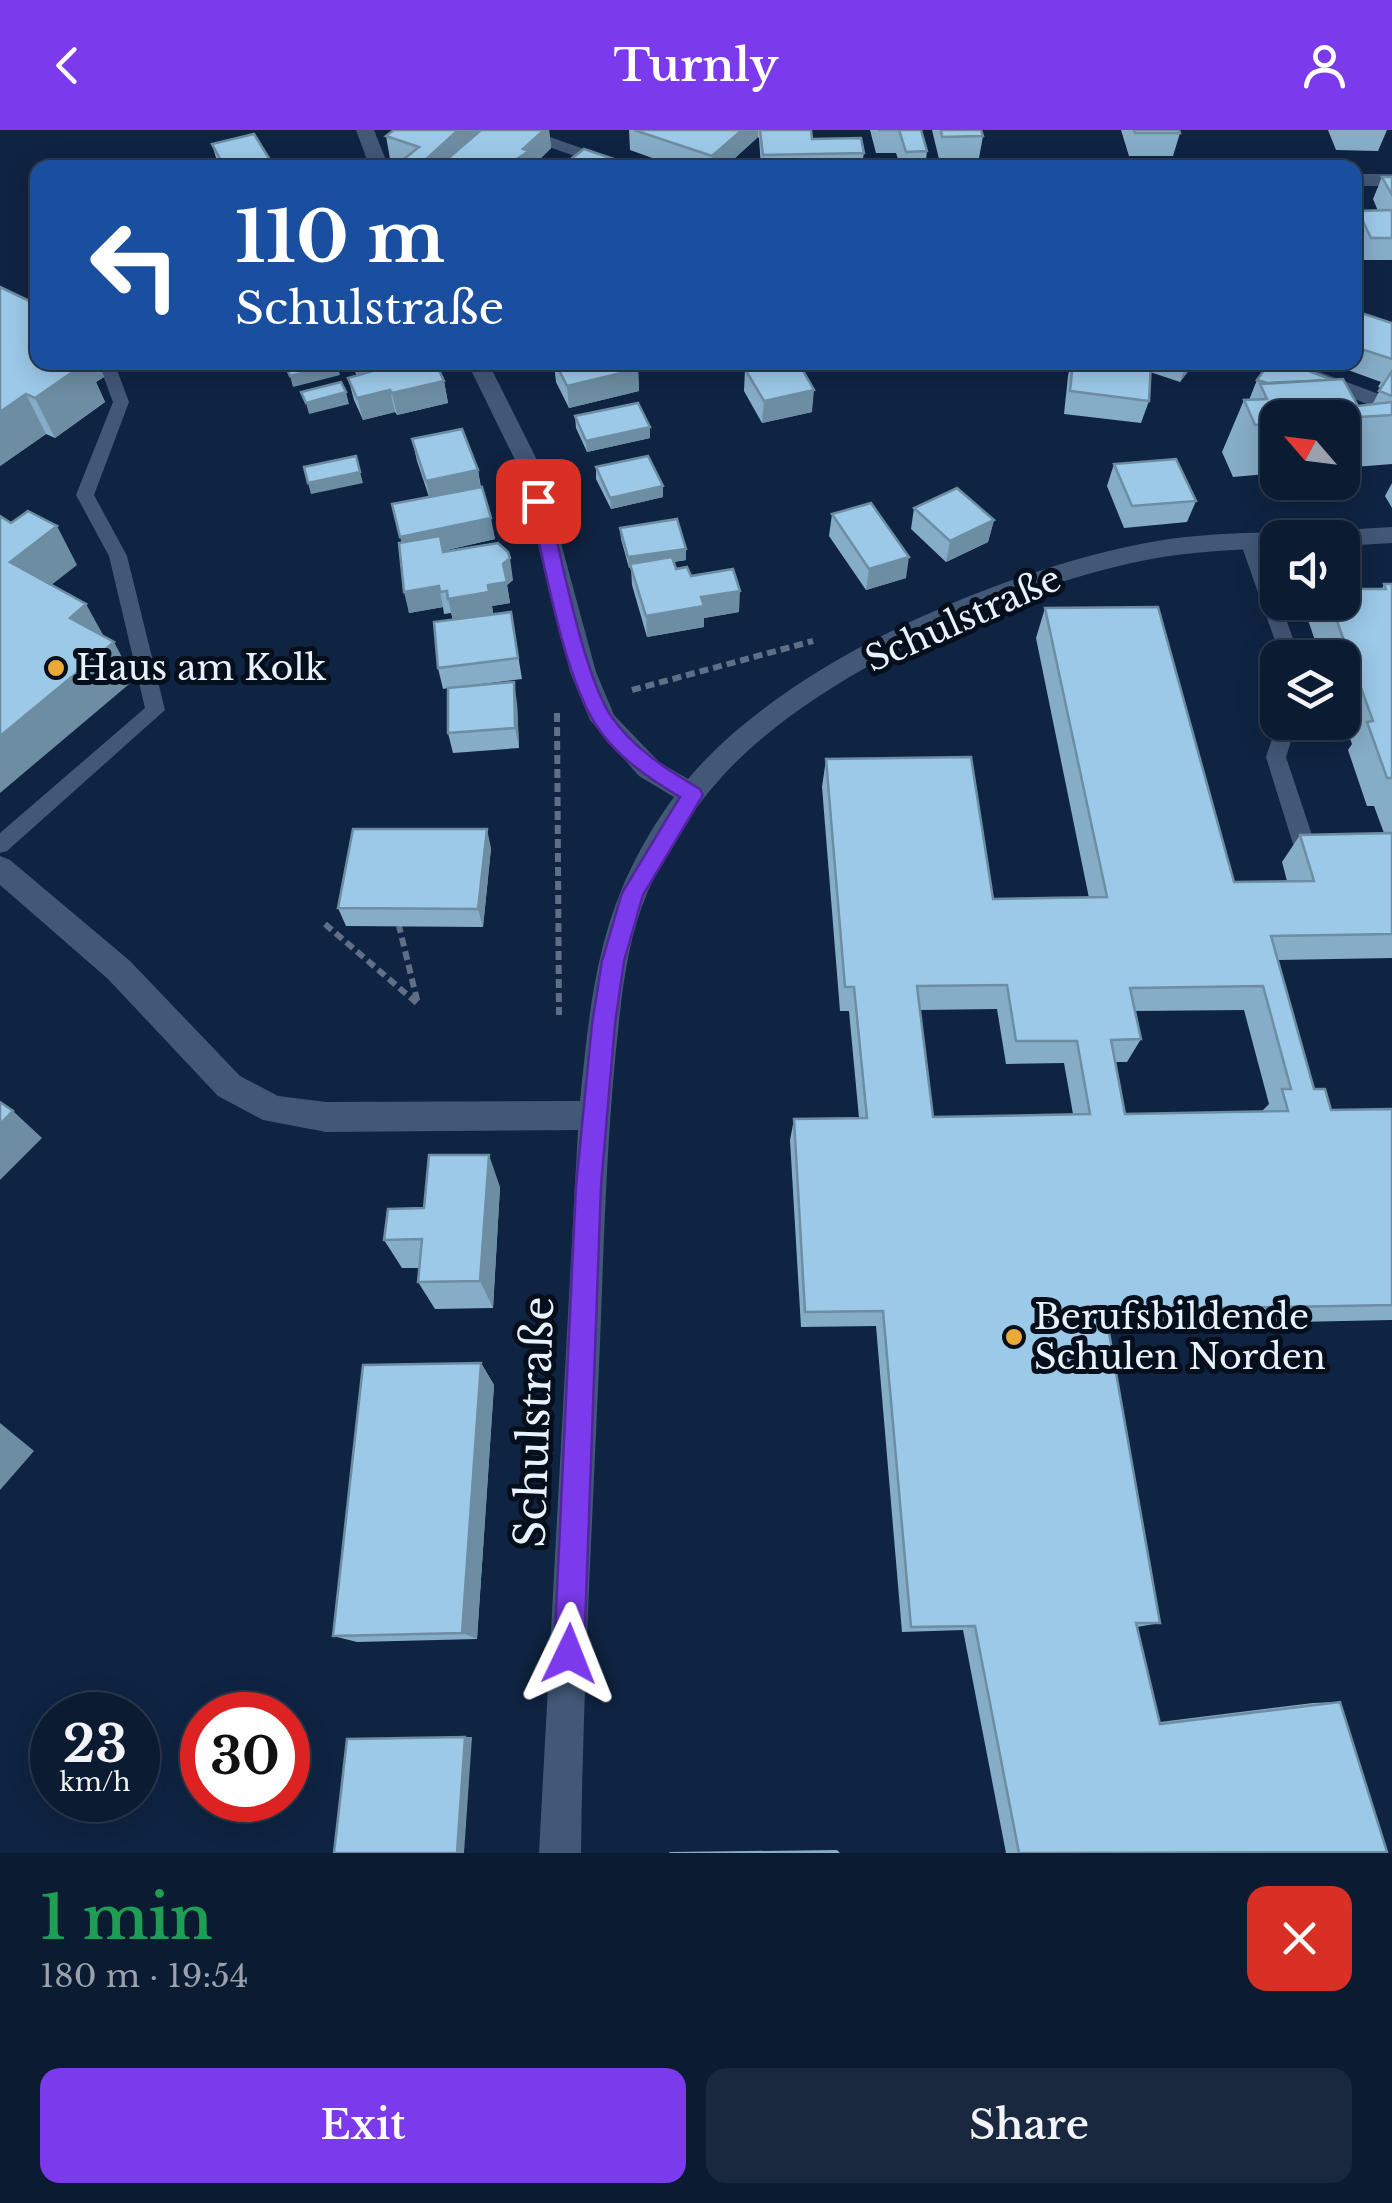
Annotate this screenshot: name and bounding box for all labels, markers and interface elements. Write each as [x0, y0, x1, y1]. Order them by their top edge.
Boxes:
text: Turnly [614, 37, 778, 93]
icon: back [40, 38, 95, 93]
icon: person [1297, 38, 1352, 93]
text: 110 m [235, 194, 445, 281]
icon: left [70, 200, 200, 330]
text: Schulstraße [235, 280, 504, 336]
north arrow [1260, 400, 1360, 500]
map controls [1260, 400, 1360, 740]
pin [496, 459, 581, 544]
icon: arrive [511, 474, 566, 529]
button: sound [1260, 520, 1360, 620]
street label: Schulstraße [858, 556, 1067, 681]
button: layers [1260, 640, 1360, 740]
place label: Haus am Kolk [76, 646, 327, 689]
marker: Haus am Kolk [45, 657, 67, 679]
place label: Berufsbildende Schulen Norden [1034, 1295, 1326, 1378]
street label: Schulstraße [504, 1296, 564, 1548]
marker: Berufsbildende Schulen Norden [1003, 1326, 1025, 1348]
position arrow [517, 1602, 621, 1706]
speed limit sign: 30 [180, 1692, 310, 1822]
text: 23 [63, 1713, 127, 1776]
text: km/h [60, 1767, 130, 1798]
text: 1 min [40, 1881, 213, 1955]
button: close [1247, 1886, 1352, 1991]
text: 180 m · 19:54 [40, 1956, 248, 1996]
button: Exit [40, 2068, 686, 2183]
button: Share [706, 2068, 1352, 2183]

